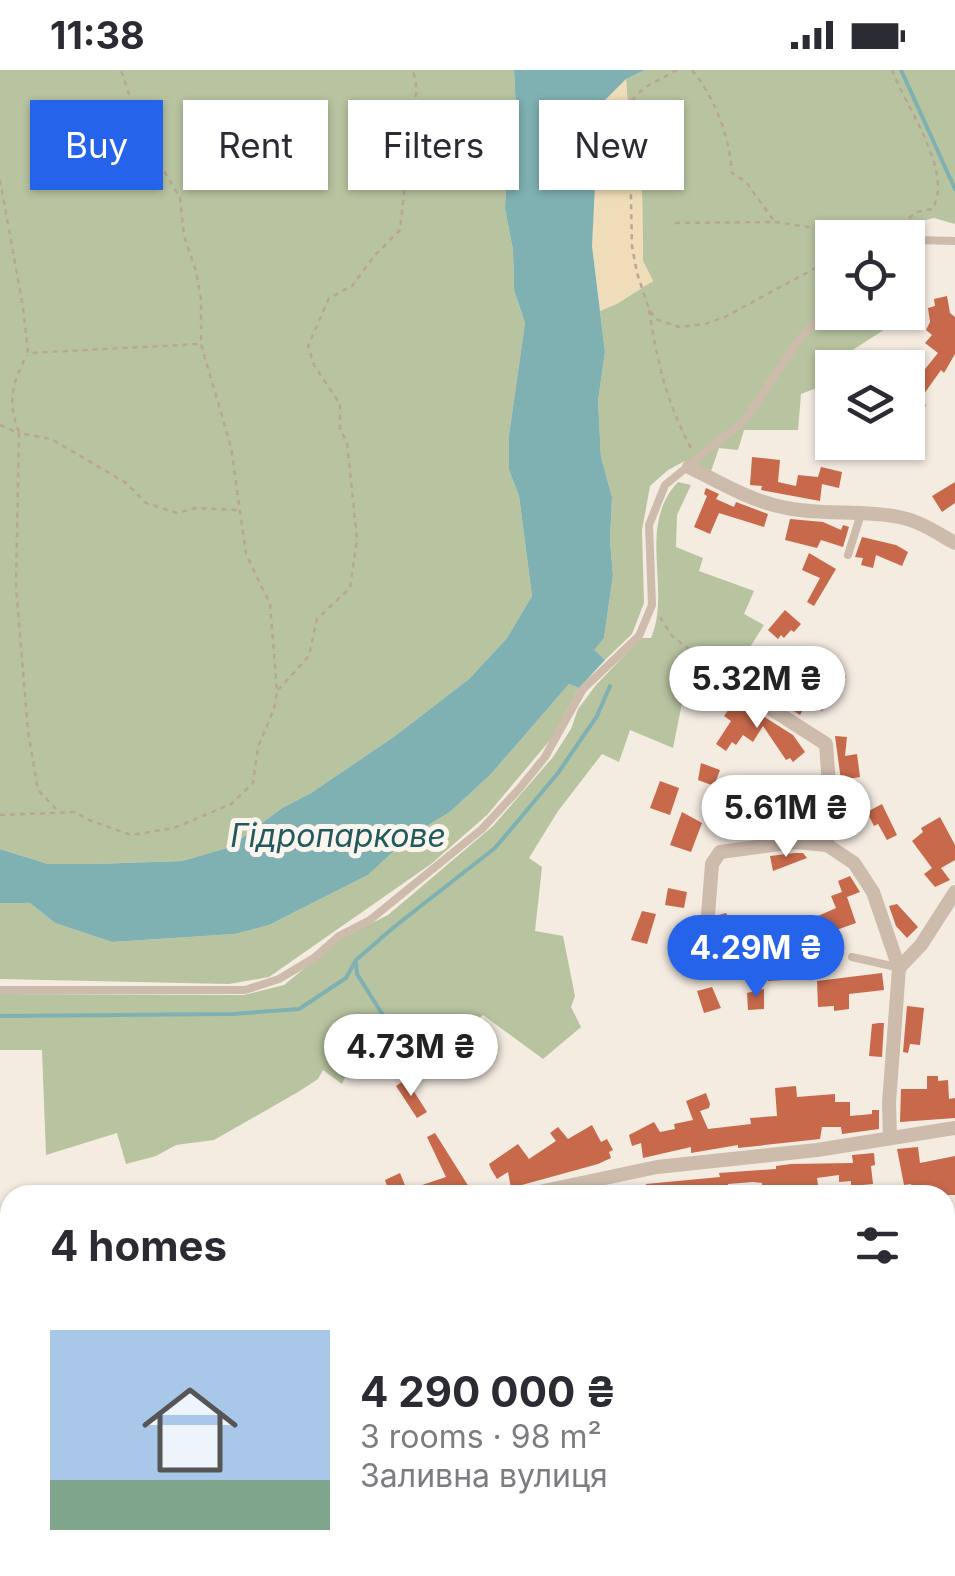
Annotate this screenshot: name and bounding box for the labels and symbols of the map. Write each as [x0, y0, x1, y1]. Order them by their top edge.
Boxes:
pin: 5.32M ₴ [665, 646, 849, 731]
pin: 5.61M ₴ [694, 775, 878, 860]
water label: Гідропаркове [230, 816, 446, 855]
pin: 4.29M ₴ [664, 915, 848, 1000]
pin: 4.73M ₴ [319, 1014, 503, 1099]

